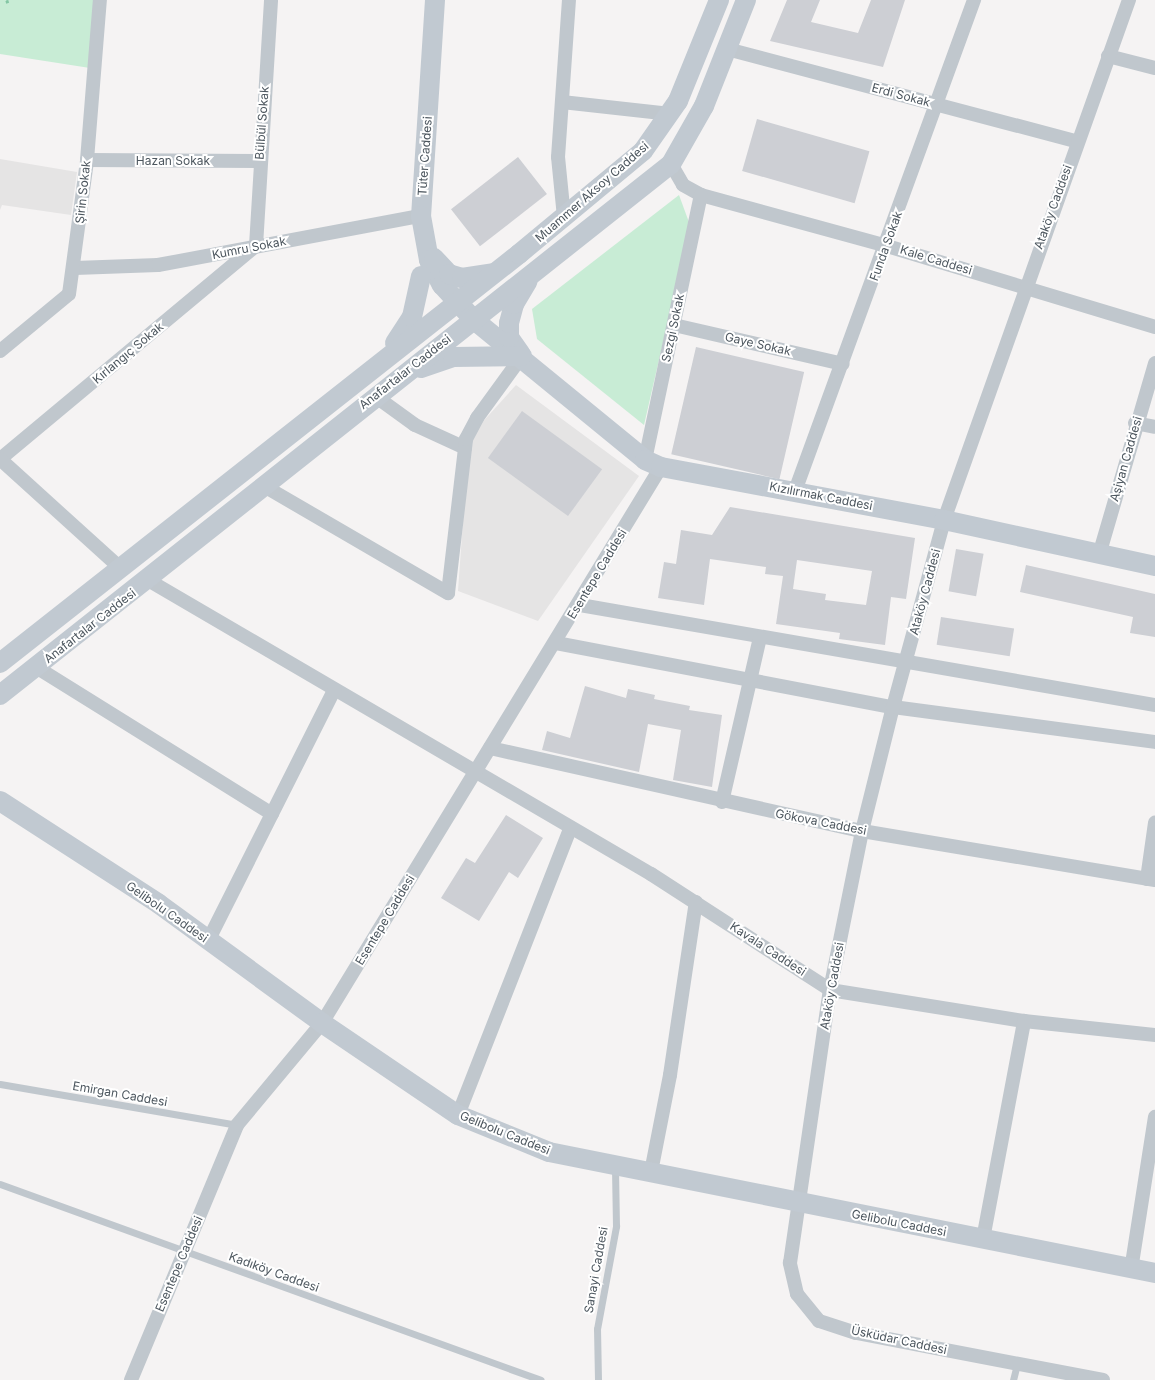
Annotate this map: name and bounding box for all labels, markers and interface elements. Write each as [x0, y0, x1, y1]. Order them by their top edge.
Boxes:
street label: Erdi Sokak [870, 80, 932, 110]
street label: Bülbül Sokak [252, 86, 272, 160]
street label: Tüter Caddesi [415, 116, 435, 196]
street label: Muammer Aksoy Caddesi [532, 139, 652, 245]
street label: Hazan Sokak [136, 154, 210, 168]
street label: Şirin Sokak [73, 160, 93, 224]
street label: Ataköy Caddesi [1031, 163, 1075, 251]
street label: Funda Sokak [867, 209, 905, 283]
street label: Kumru Sokak [211, 234, 287, 262]
street label: Kale Caddesi [898, 242, 974, 278]
street label: Sezgi Sokak [659, 293, 687, 363]
street label: Kırlangıç Sokak [90, 319, 166, 387]
street label: Gaye Sokak [724, 329, 792, 359]
street label: Anafartalar Caddesi [356, 332, 454, 412]
street label: Aşiyan Caddesi [1107, 415, 1145, 503]
street label: Kızılırmak Caddesi [768, 479, 874, 513]
street label: Esentepe Caddesi [564, 526, 630, 622]
street label: Ataköy Caddesi [907, 547, 943, 637]
street label: Anafartalar Caddesi [41, 586, 139, 666]
street label: Gökova Caddesi [774, 806, 868, 838]
street label: Esentepe Caddesi [352, 872, 418, 968]
street label: Gelibolu Caddesi [124, 879, 210, 945]
street label: Kavala Caddesi [727, 919, 809, 979]
street label: Ataköy Caddesi [817, 941, 847, 1031]
street label: Emirgan Caddesi [72, 1079, 168, 1109]
street label: Gelibolu Caddesi [458, 1108, 552, 1158]
street label: Gelibolu Caddesi [850, 1207, 948, 1239]
street label: Esentepe Caddesi [152, 1214, 206, 1314]
street label: Sanayi Caddesi [581, 1226, 611, 1314]
street label: Kadıköy Caddesi [227, 1249, 321, 1295]
street label: Üsküdar Caddesi [850, 1323, 948, 1357]

